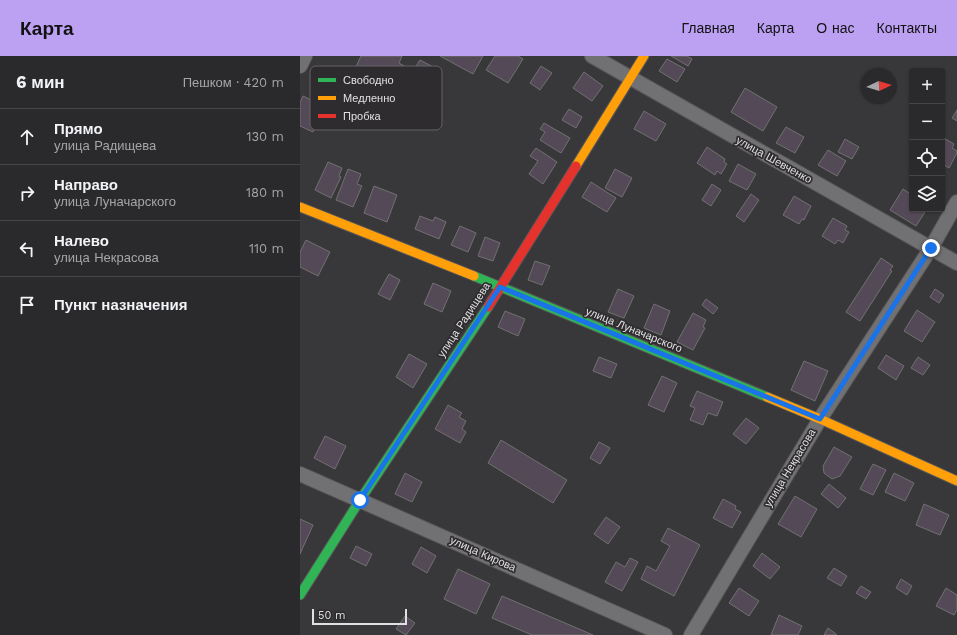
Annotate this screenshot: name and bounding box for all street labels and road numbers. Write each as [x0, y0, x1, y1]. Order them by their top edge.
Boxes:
street label: улица Шевченко [734, 134, 814, 186]
street label: улица Радищева [435, 279, 493, 360]
street label: улица Луначарского [584, 305, 684, 355]
street label: улица Некрасова [762, 426, 819, 509]
street label: улица Кирова [448, 534, 519, 575]

